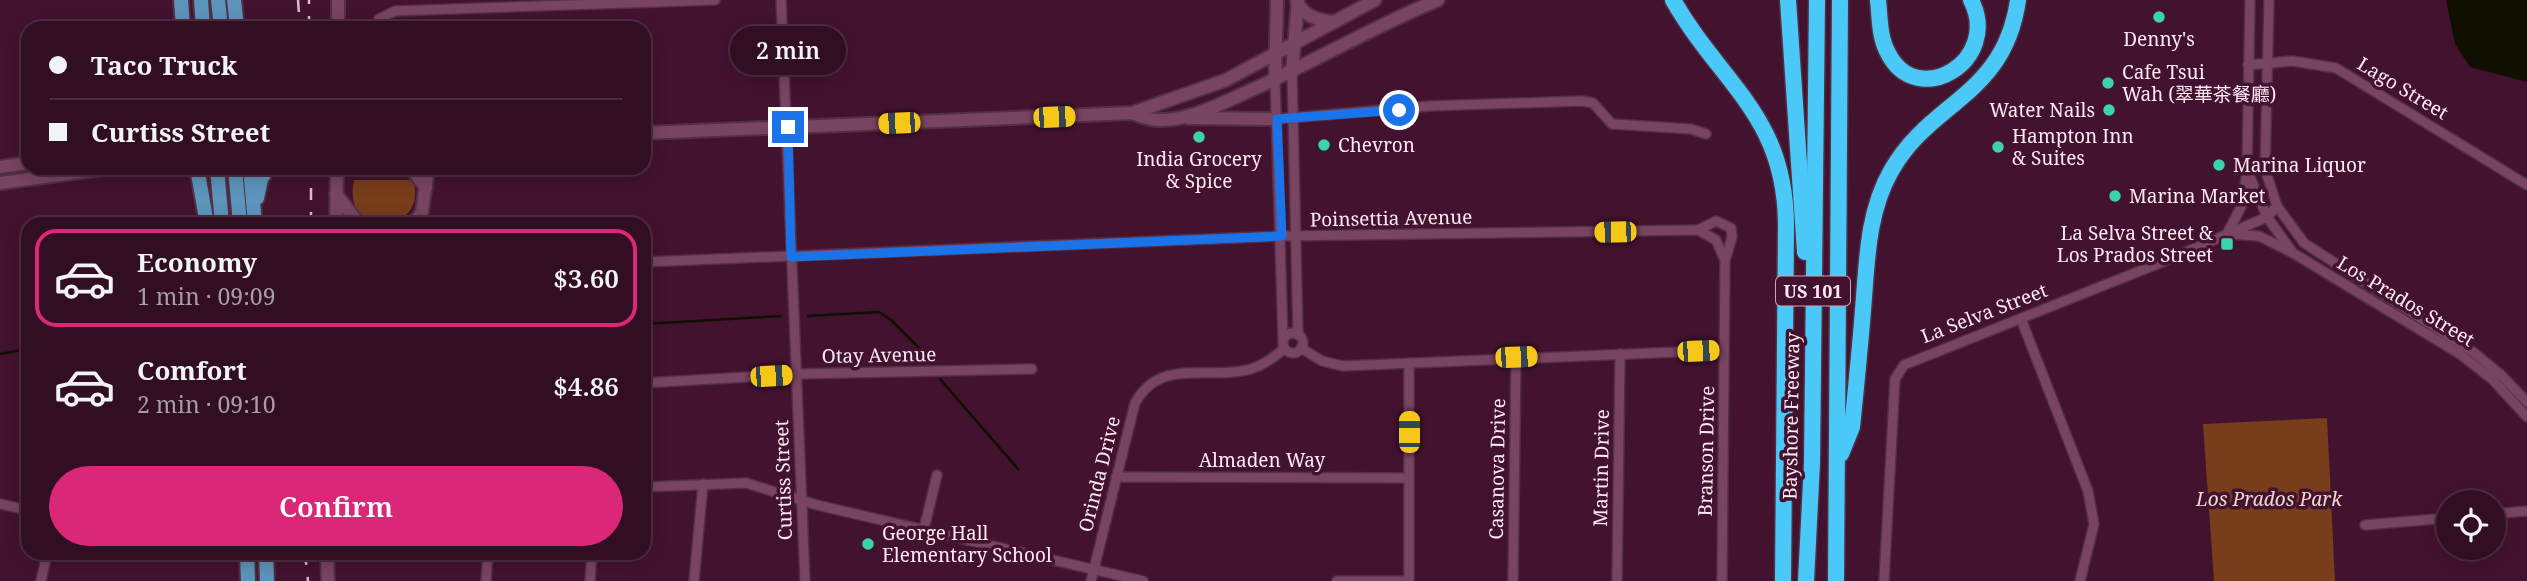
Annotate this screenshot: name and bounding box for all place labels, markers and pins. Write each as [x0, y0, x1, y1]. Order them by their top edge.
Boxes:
marker: Denny's [2151, 9, 2167, 25]
place label: Denny's [2123, 26, 2195, 52]
place label: Cafe Tsui Wah (翠華茶餐廳) [2122, 59, 2276, 107]
marker: Cafe Tsui Wah (翠華茶餐廳) [2100, 75, 2116, 91]
place label: Water Nails [1989, 97, 2095, 123]
marker: Water Nails [2101, 102, 2117, 118]
place label: Hampton Inn & Suites [2012, 123, 2134, 171]
marker: India Grocery & Spice [1191, 129, 1207, 145]
place label: Chevron [1338, 132, 1415, 158]
marker: Chevron [1316, 137, 1332, 153]
marker: Hampton Inn & Suites [1990, 139, 2006, 155]
place label: India Grocery & Spice [1136, 146, 1262, 194]
place label: Marina Liquor [2233, 152, 2366, 178]
marker: Marina Liquor [2211, 157, 2227, 173]
place label: Marina Market [2129, 183, 2266, 209]
marker: Marina Market [2107, 188, 2123, 204]
place label: La Selva Street & Los Prados Street [2057, 220, 2213, 268]
marker: La Selva Street & Los Prados Street [2219, 236, 2235, 252]
place label: George Hall Elementary School [882, 520, 1052, 568]
marker: George Hall Elementary School [860, 536, 876, 552]

